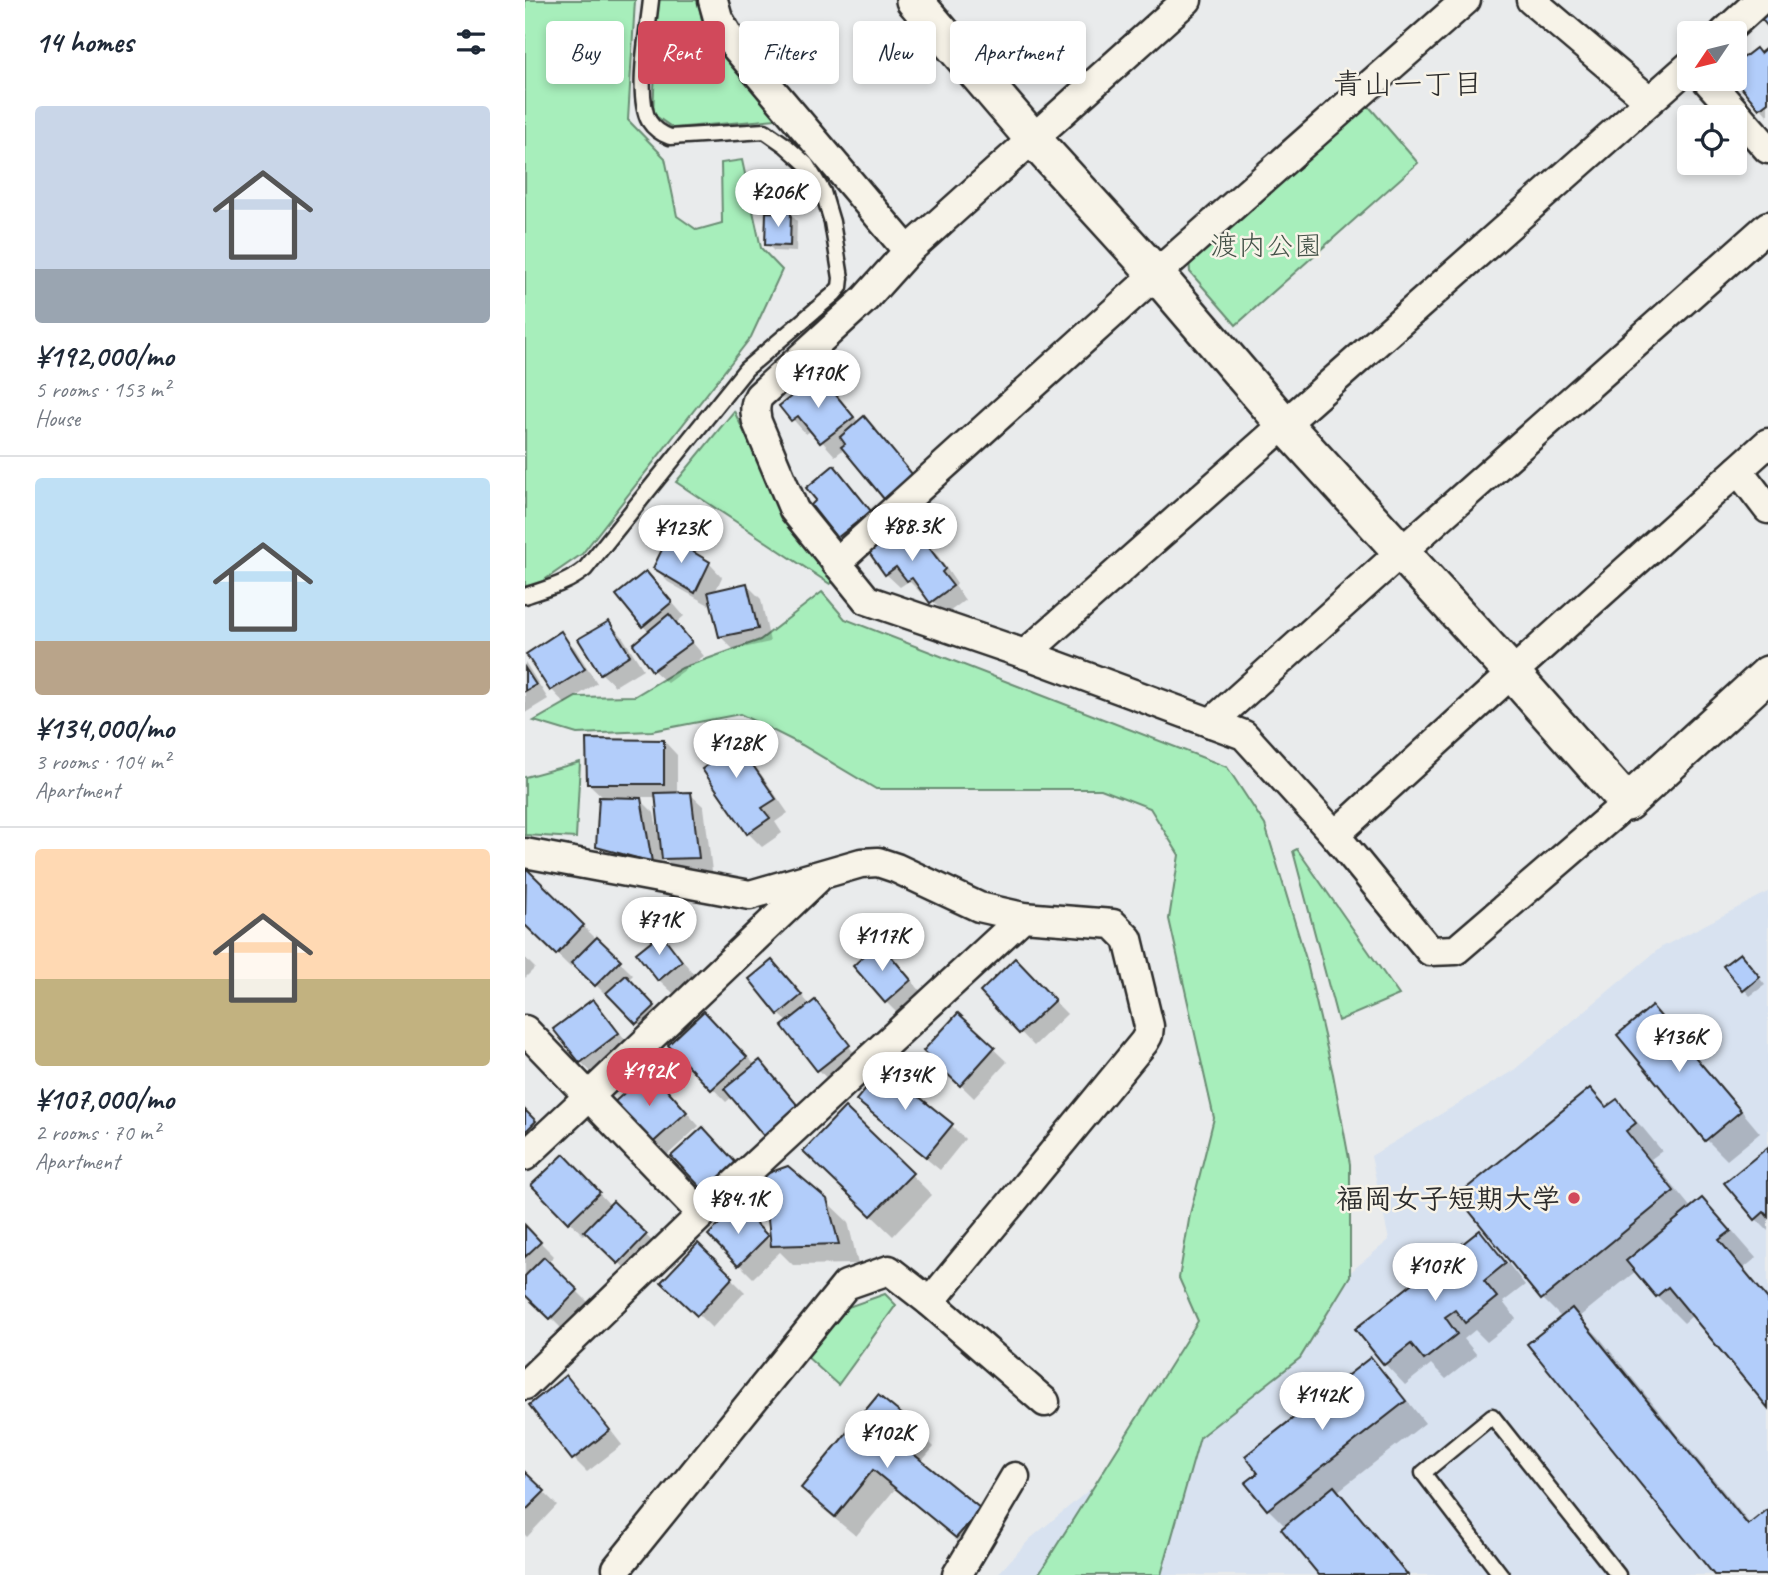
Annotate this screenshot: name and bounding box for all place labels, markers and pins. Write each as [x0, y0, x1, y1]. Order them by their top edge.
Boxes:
pin: ¥206K [729, 170, 827, 229]
pin: ¥170K [769, 350, 867, 410]
pin: ¥88.3K [855, 504, 969, 563]
pin: ¥123K [632, 505, 730, 565]
pin: ¥128K [687, 720, 785, 780]
pin: ¥71K [618, 898, 700, 957]
pin: ¥117K [833, 914, 931, 973]
pin: ¥136K [1630, 1014, 1728, 1074]
pin: ¥192K [600, 1048, 698, 1108]
pin: ¥134K [856, 1052, 954, 1112]
pin: ¥84.1K [681, 1176, 795, 1236]
place label: 福岡女子短期大学 [1336, 1181, 1560, 1216]
marker: 福岡女子短期大学 [1566, 1190, 1582, 1206]
pin: ¥107K [1386, 1244, 1484, 1303]
pin: ¥142K [1273, 1372, 1371, 1432]
pin: ¥102K [838, 1410, 936, 1470]

